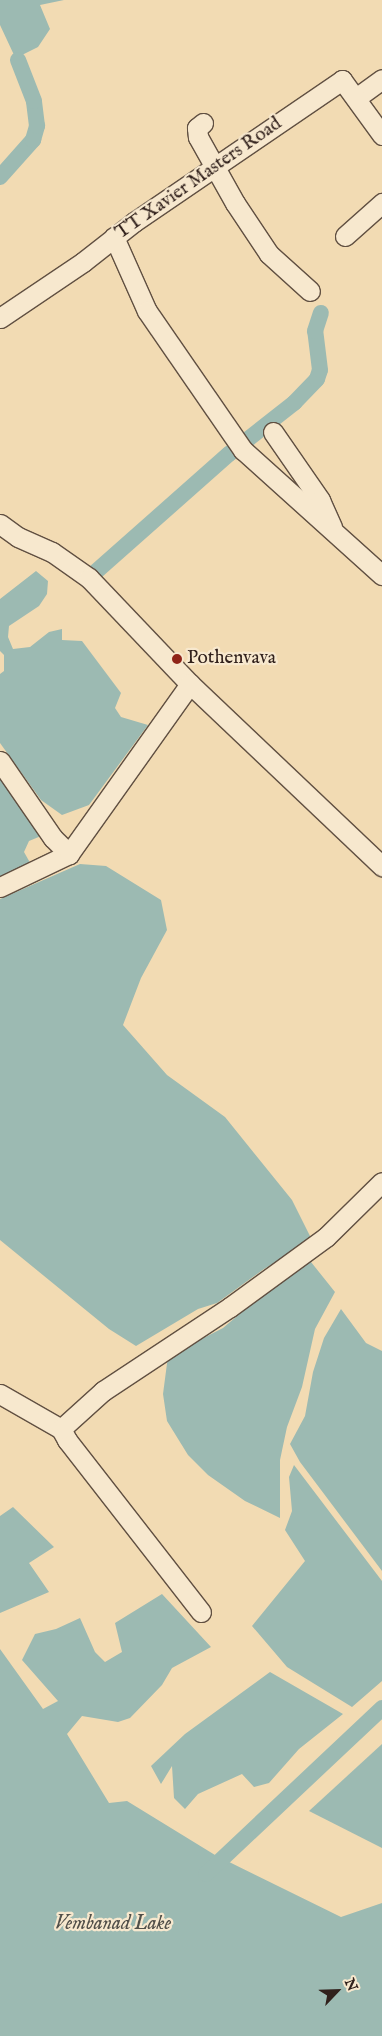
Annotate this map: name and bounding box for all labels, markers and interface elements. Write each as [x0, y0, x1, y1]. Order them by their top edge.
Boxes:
street label: TT Xavier Masters Road [112, 113, 286, 245]
place label: Pothenvava [187, 648, 276, 670]
marker: Pothenvava [171, 653, 183, 665]
water label: Vembanad Lake [55, 1911, 171, 1935]
north arrow [312, 1966, 362, 2016]
text: N [340, 1976, 361, 1994]

